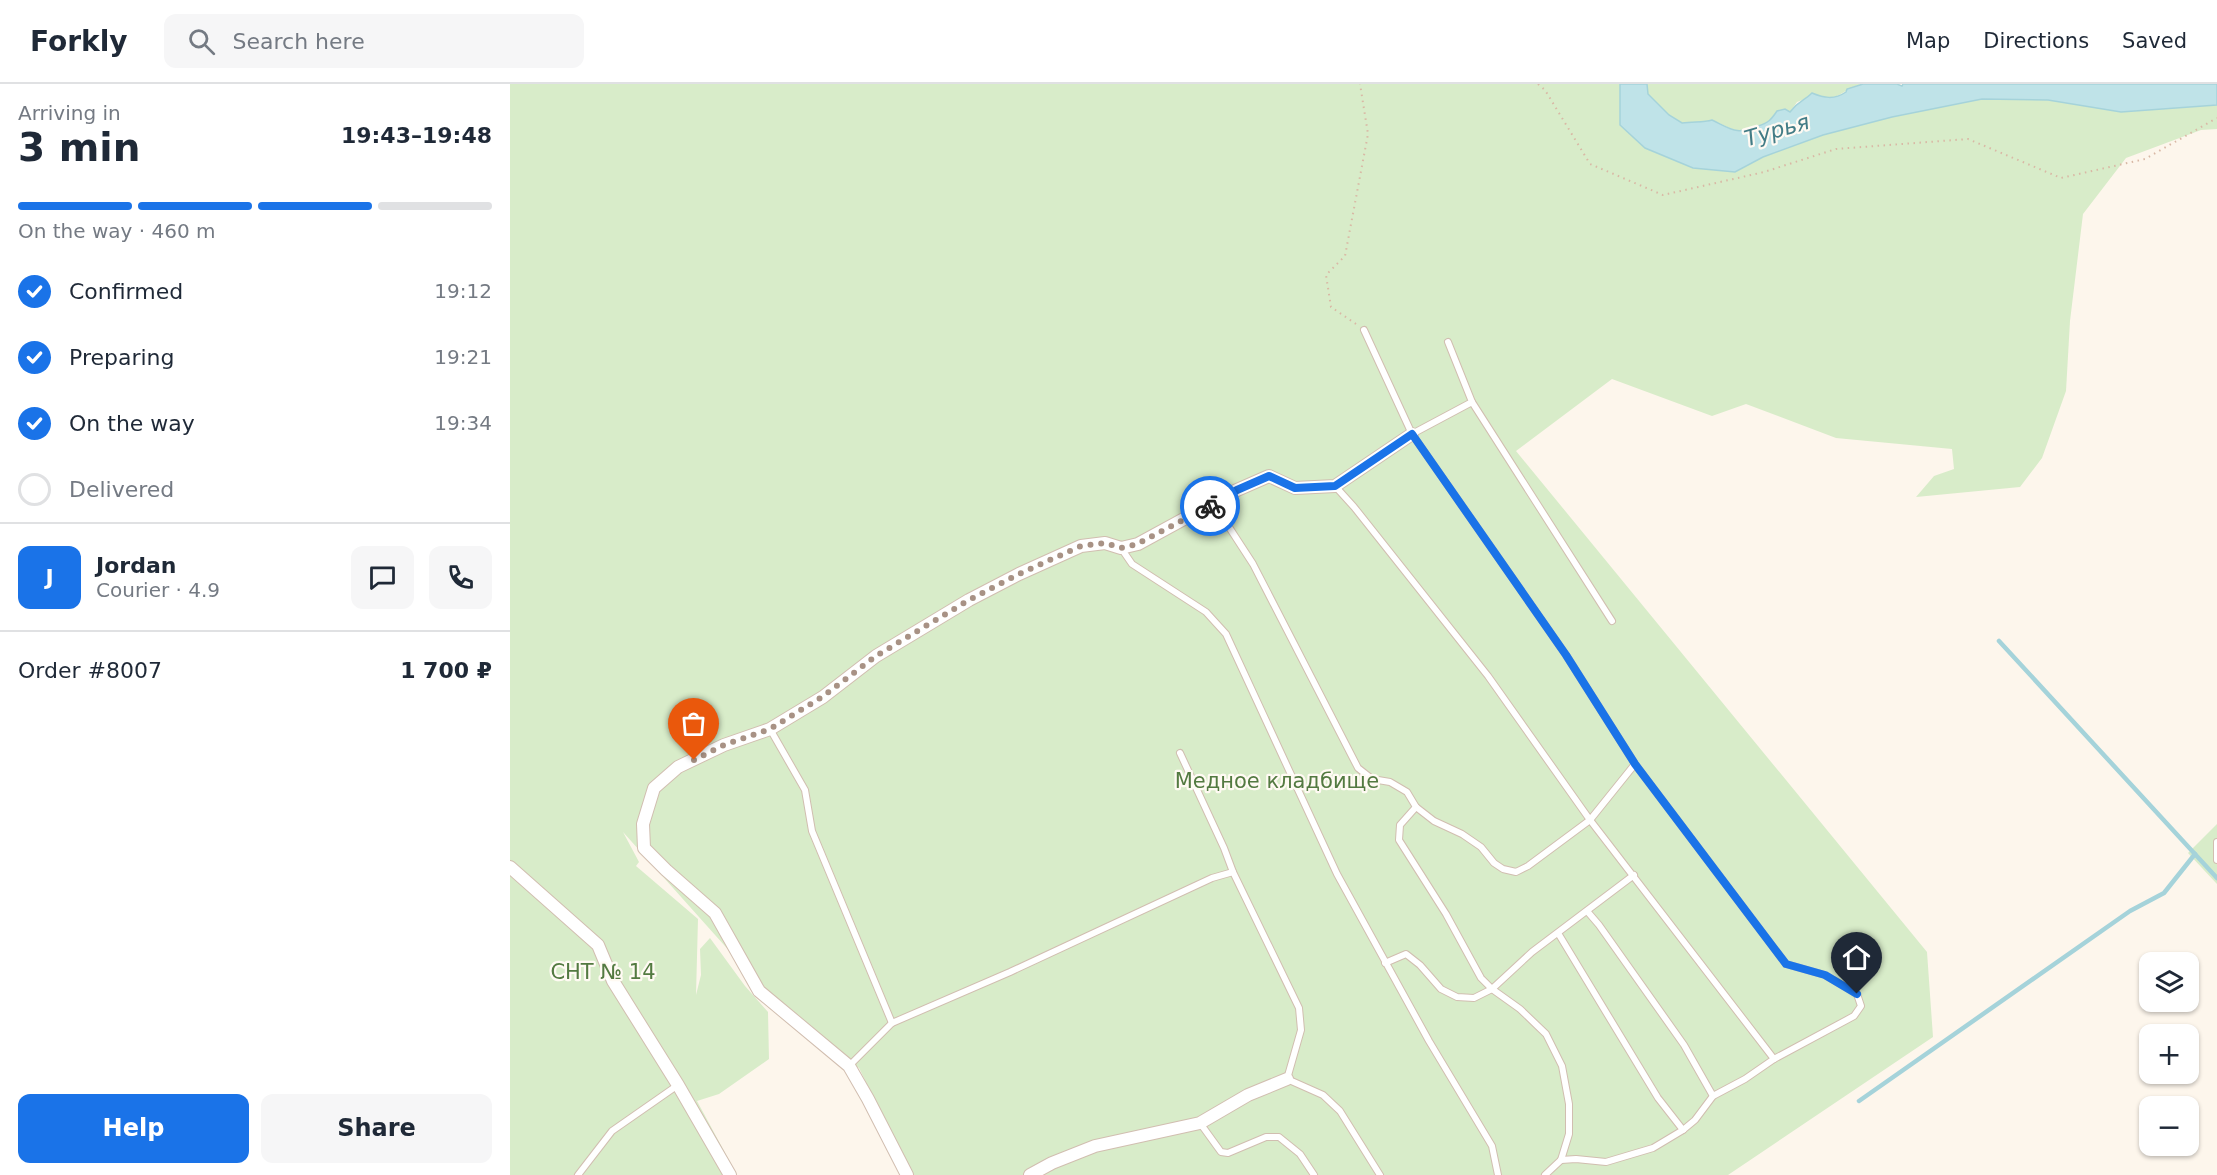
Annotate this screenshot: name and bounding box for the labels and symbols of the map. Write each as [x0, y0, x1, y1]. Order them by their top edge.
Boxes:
water label: Турья [1742, 109, 1812, 151]
courier [1180, 476, 1240, 536]
pin [668, 698, 719, 760]
park label: Медное кладбище [1175, 769, 1379, 793]
pin [1831, 932, 1882, 994]
park label: СНТ № 14 [550, 960, 656, 984]

